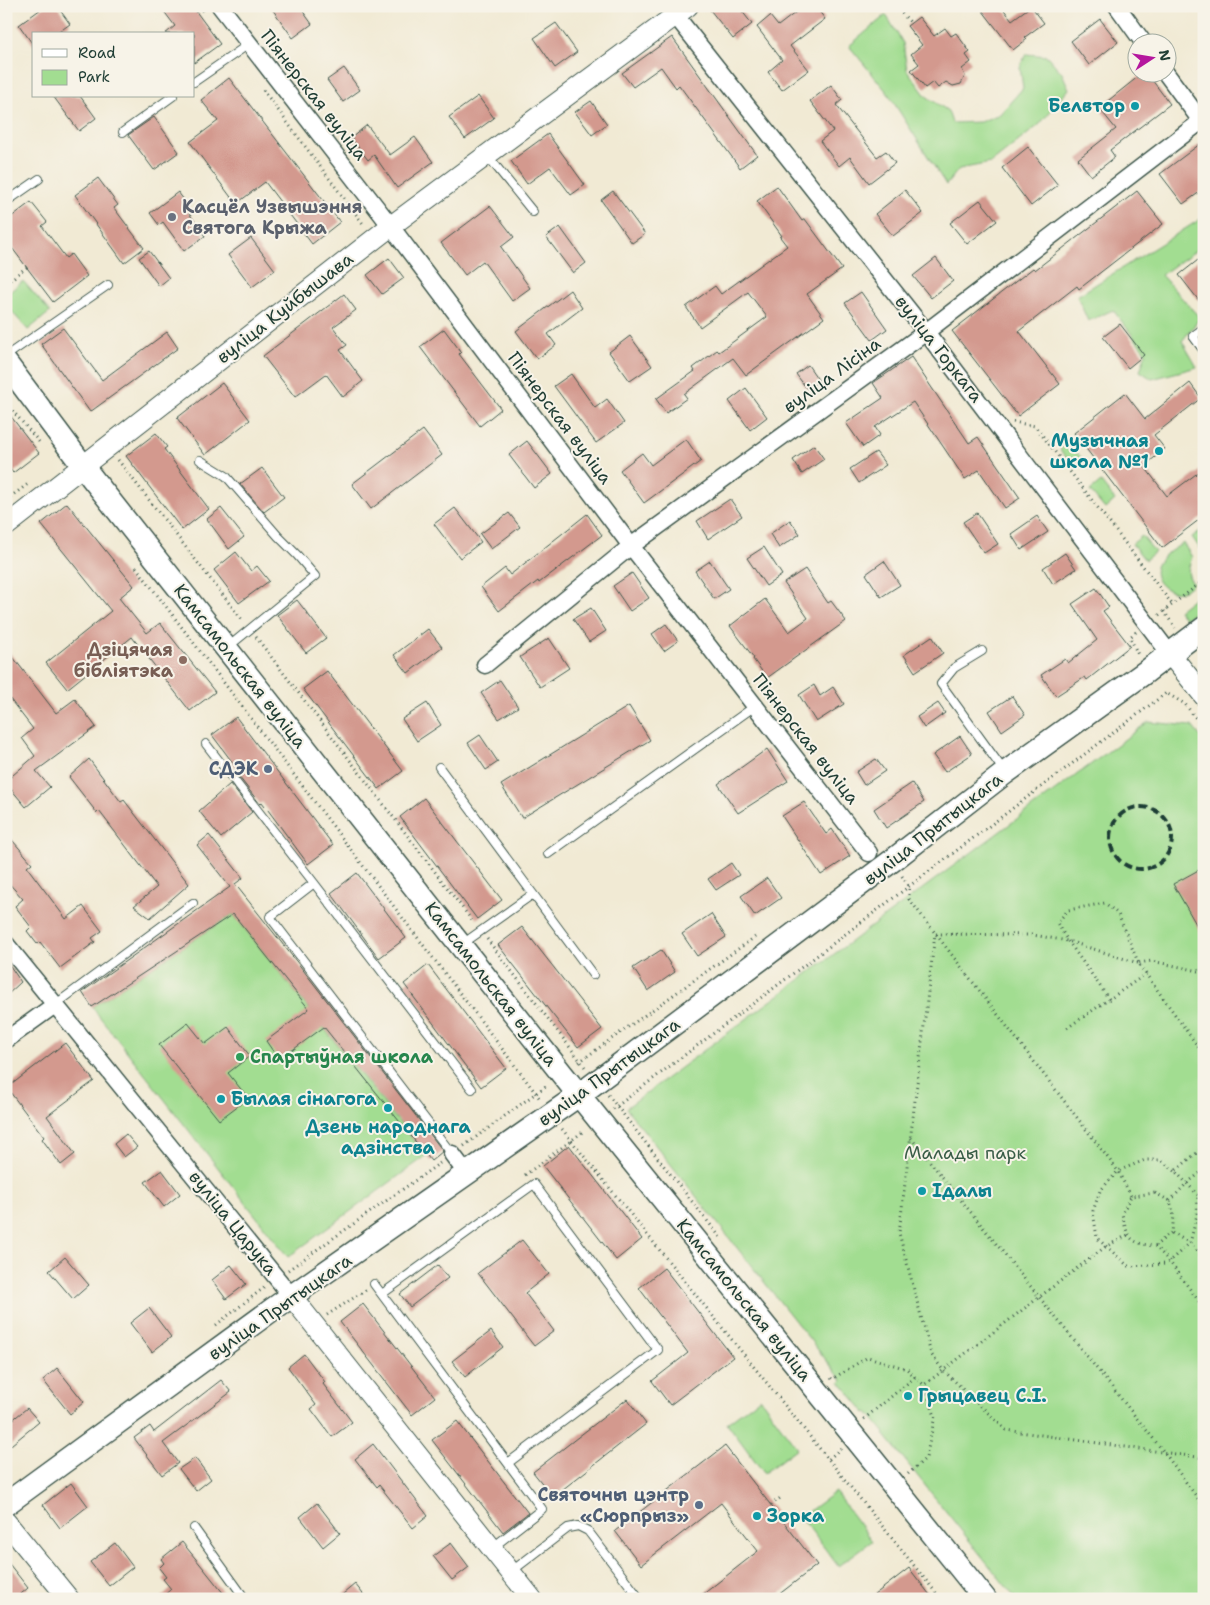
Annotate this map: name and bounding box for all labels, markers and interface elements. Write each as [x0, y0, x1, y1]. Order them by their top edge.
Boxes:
street label: Піянерская вуліца [255, 25, 373, 165]
legend [32, 32, 195, 98]
north arrow [1128, 32, 1178, 82]
text: Road [78, 43, 116, 63]
text: N [1155, 48, 1175, 63]
text: Park [78, 67, 110, 87]
place label: Белвтор [1048, 94, 1125, 118]
marker: Белвтор [1129, 100, 1141, 112]
place label: Касцёл Узвышэння Святога Крыжа [182, 195, 362, 240]
marker: Касцёл Узвышэння Святога Крыжа [166, 211, 178, 223]
street label: вуліца Куйбышава [212, 247, 358, 369]
street label: вуліца Горкага [890, 290, 988, 408]
street label: вуліца Лісіна [778, 332, 886, 418]
street label: Піянерская вуліца [502, 347, 618, 489]
place label: Музычная школа №1 [1050, 429, 1149, 474]
marker: Музычная школа №1 [1153, 445, 1165, 457]
street label: Камсамольская вуліца [168, 579, 312, 753]
place label: Дзіцячая бібліятэка [74, 638, 174, 683]
marker: Дзіцячая бібліятэка [177, 654, 189, 666]
street label: Піянерская вуліца [747, 669, 865, 809]
place label: СДЭК [209, 757, 259, 781]
marker: СДЭК [262, 763, 274, 775]
street label: вуліца Прытыцкага [859, 767, 1007, 891]
street label: Камсамольская вуліца [419, 897, 563, 1071]
street label: вуліца Прытыцкага [533, 1012, 685, 1132]
place label: Спартыўная школа [250, 1045, 434, 1069]
marker: Спартыўная школа [234, 1051, 246, 1063]
place label: Былая сінагога [231, 1087, 377, 1111]
marker: Былая сінагога [215, 1093, 227, 1105]
marker: Дзень народнага адзінства [382, 1102, 394, 1114]
place label: Дзень народнага адзінства [305, 1115, 472, 1160]
park label: Малады парк [904, 1141, 1026, 1165]
street label: вуліца Царука [183, 1166, 283, 1280]
place label: Ідалы [932, 1179, 992, 1203]
marker: Ідалы [916, 1185, 928, 1197]
street label: Камсамольская вуліца [671, 1214, 817, 1386]
street label: вуліца Прытыцкага [203, 1248, 357, 1366]
place label: Грыцавец С.І. [918, 1384, 1047, 1408]
marker: Грыцавец С.І. [902, 1390, 914, 1402]
place label: Святочны цэнтр «Сюрпрыз» [538, 1483, 689, 1528]
marker: Святочны цэнтр «Сюрпрыз» [693, 1499, 705, 1511]
place label: Зорка [767, 1504, 825, 1528]
marker: Зорка [751, 1510, 763, 1522]

